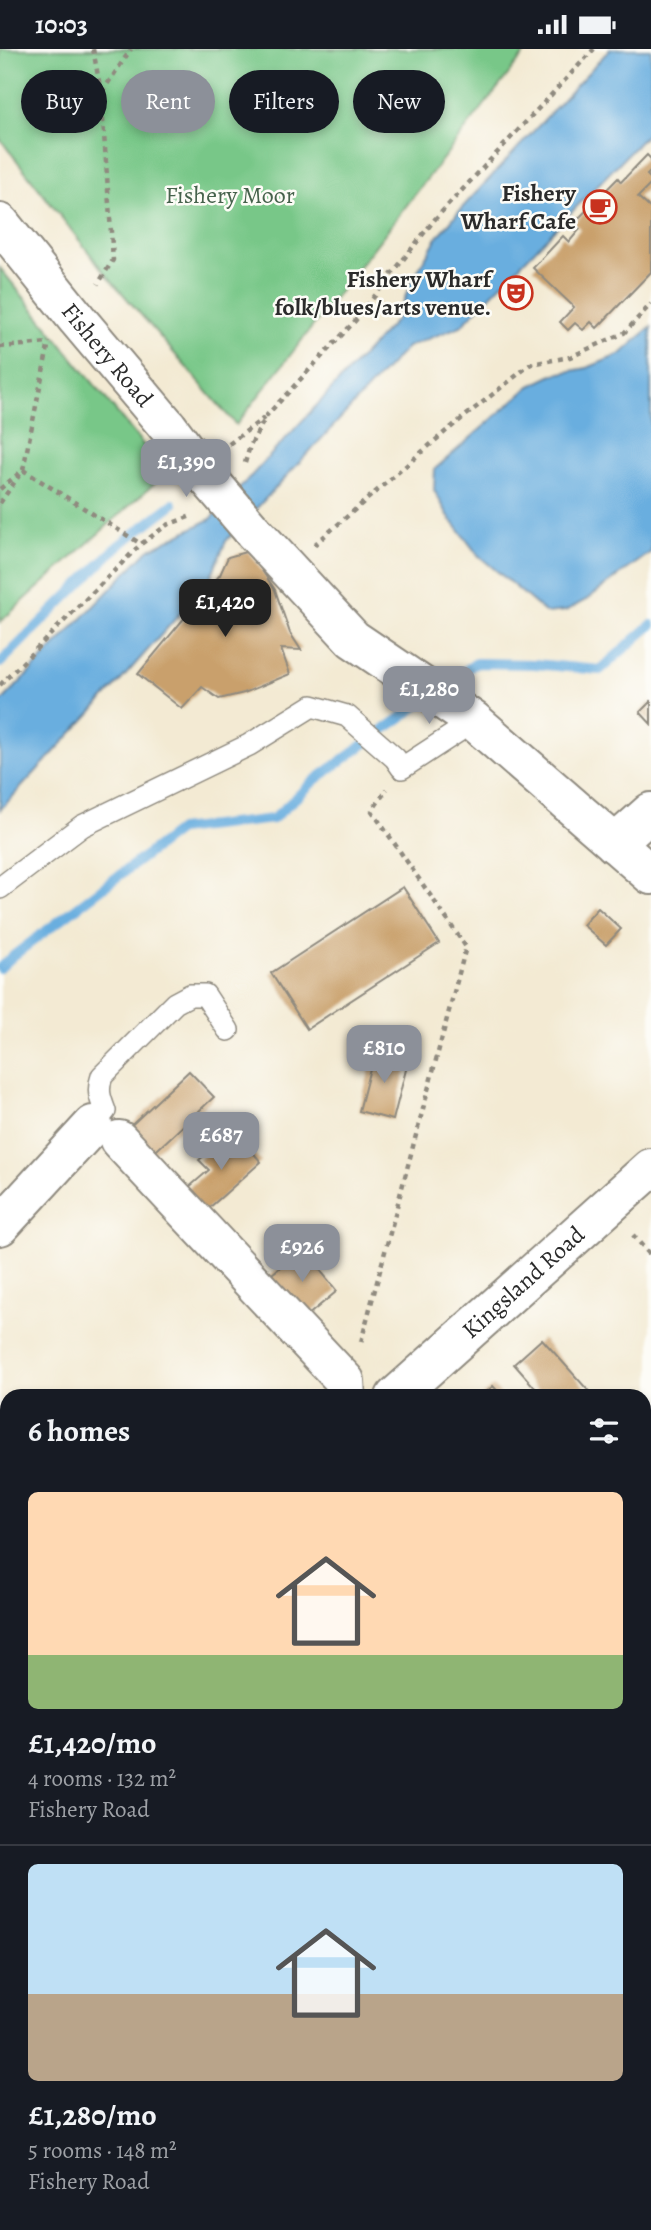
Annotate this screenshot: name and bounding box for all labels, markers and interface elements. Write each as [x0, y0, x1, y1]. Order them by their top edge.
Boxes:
text: 10:03 [35, 7, 88, 42]
chip: Buy [21, 70, 107, 133]
chip: Rent [121, 70, 215, 133]
chip: Filters [229, 70, 339, 133]
chip: New [353, 70, 445, 133]
place label: Fishery Wharf Cafe [460, 177, 577, 237]
park label: Fishery Moor [165, 179, 295, 211]
cafe icon: Fishery Wharf Cafe [581, 188, 619, 226]
place label: Fishery Wharf folk/blues/arts venue. [274, 263, 495, 323]
theatre icon: Fishery Wharf folk/blues/arts venue. [497, 274, 535, 312]
street label: Fishery Road [54, 296, 160, 414]
pin: £1,390 [129, 440, 243, 499]
text: £1,390 [157, 446, 215, 477]
pin: £1,420 [168, 579, 282, 639]
text: £1,420 [195, 586, 255, 617]
pin: £1,280 [372, 667, 486, 726]
text: £1,280 [399, 673, 459, 704]
pin: £810 [343, 1025, 425, 1085]
text: £810 [363, 1032, 405, 1063]
pin: £687 [180, 1113, 262, 1172]
text: £687 [199, 1119, 243, 1150]
street label: Kingsland Road [455, 1219, 592, 1346]
pin: £926 [261, 1225, 343, 1284]
text: £926 [280, 1231, 324, 1262]
text: 6 homes [28, 1411, 130, 1451]
icon: filters [585, 1412, 623, 1450]
icon: home [263, 1538, 389, 1664]
text: £1,420/mo [28, 1723, 157, 1763]
text: 4 rooms · 132 m² [28, 1763, 176, 1794]
text: Fishery Road [28, 1794, 150, 1825]
icon: home [263, 1910, 389, 2036]
text: £1,280/mo [28, 2095, 157, 2135]
text: 5 rooms · 148 m² [28, 2135, 177, 2166]
text: Fishery Road [28, 2166, 150, 2197]

